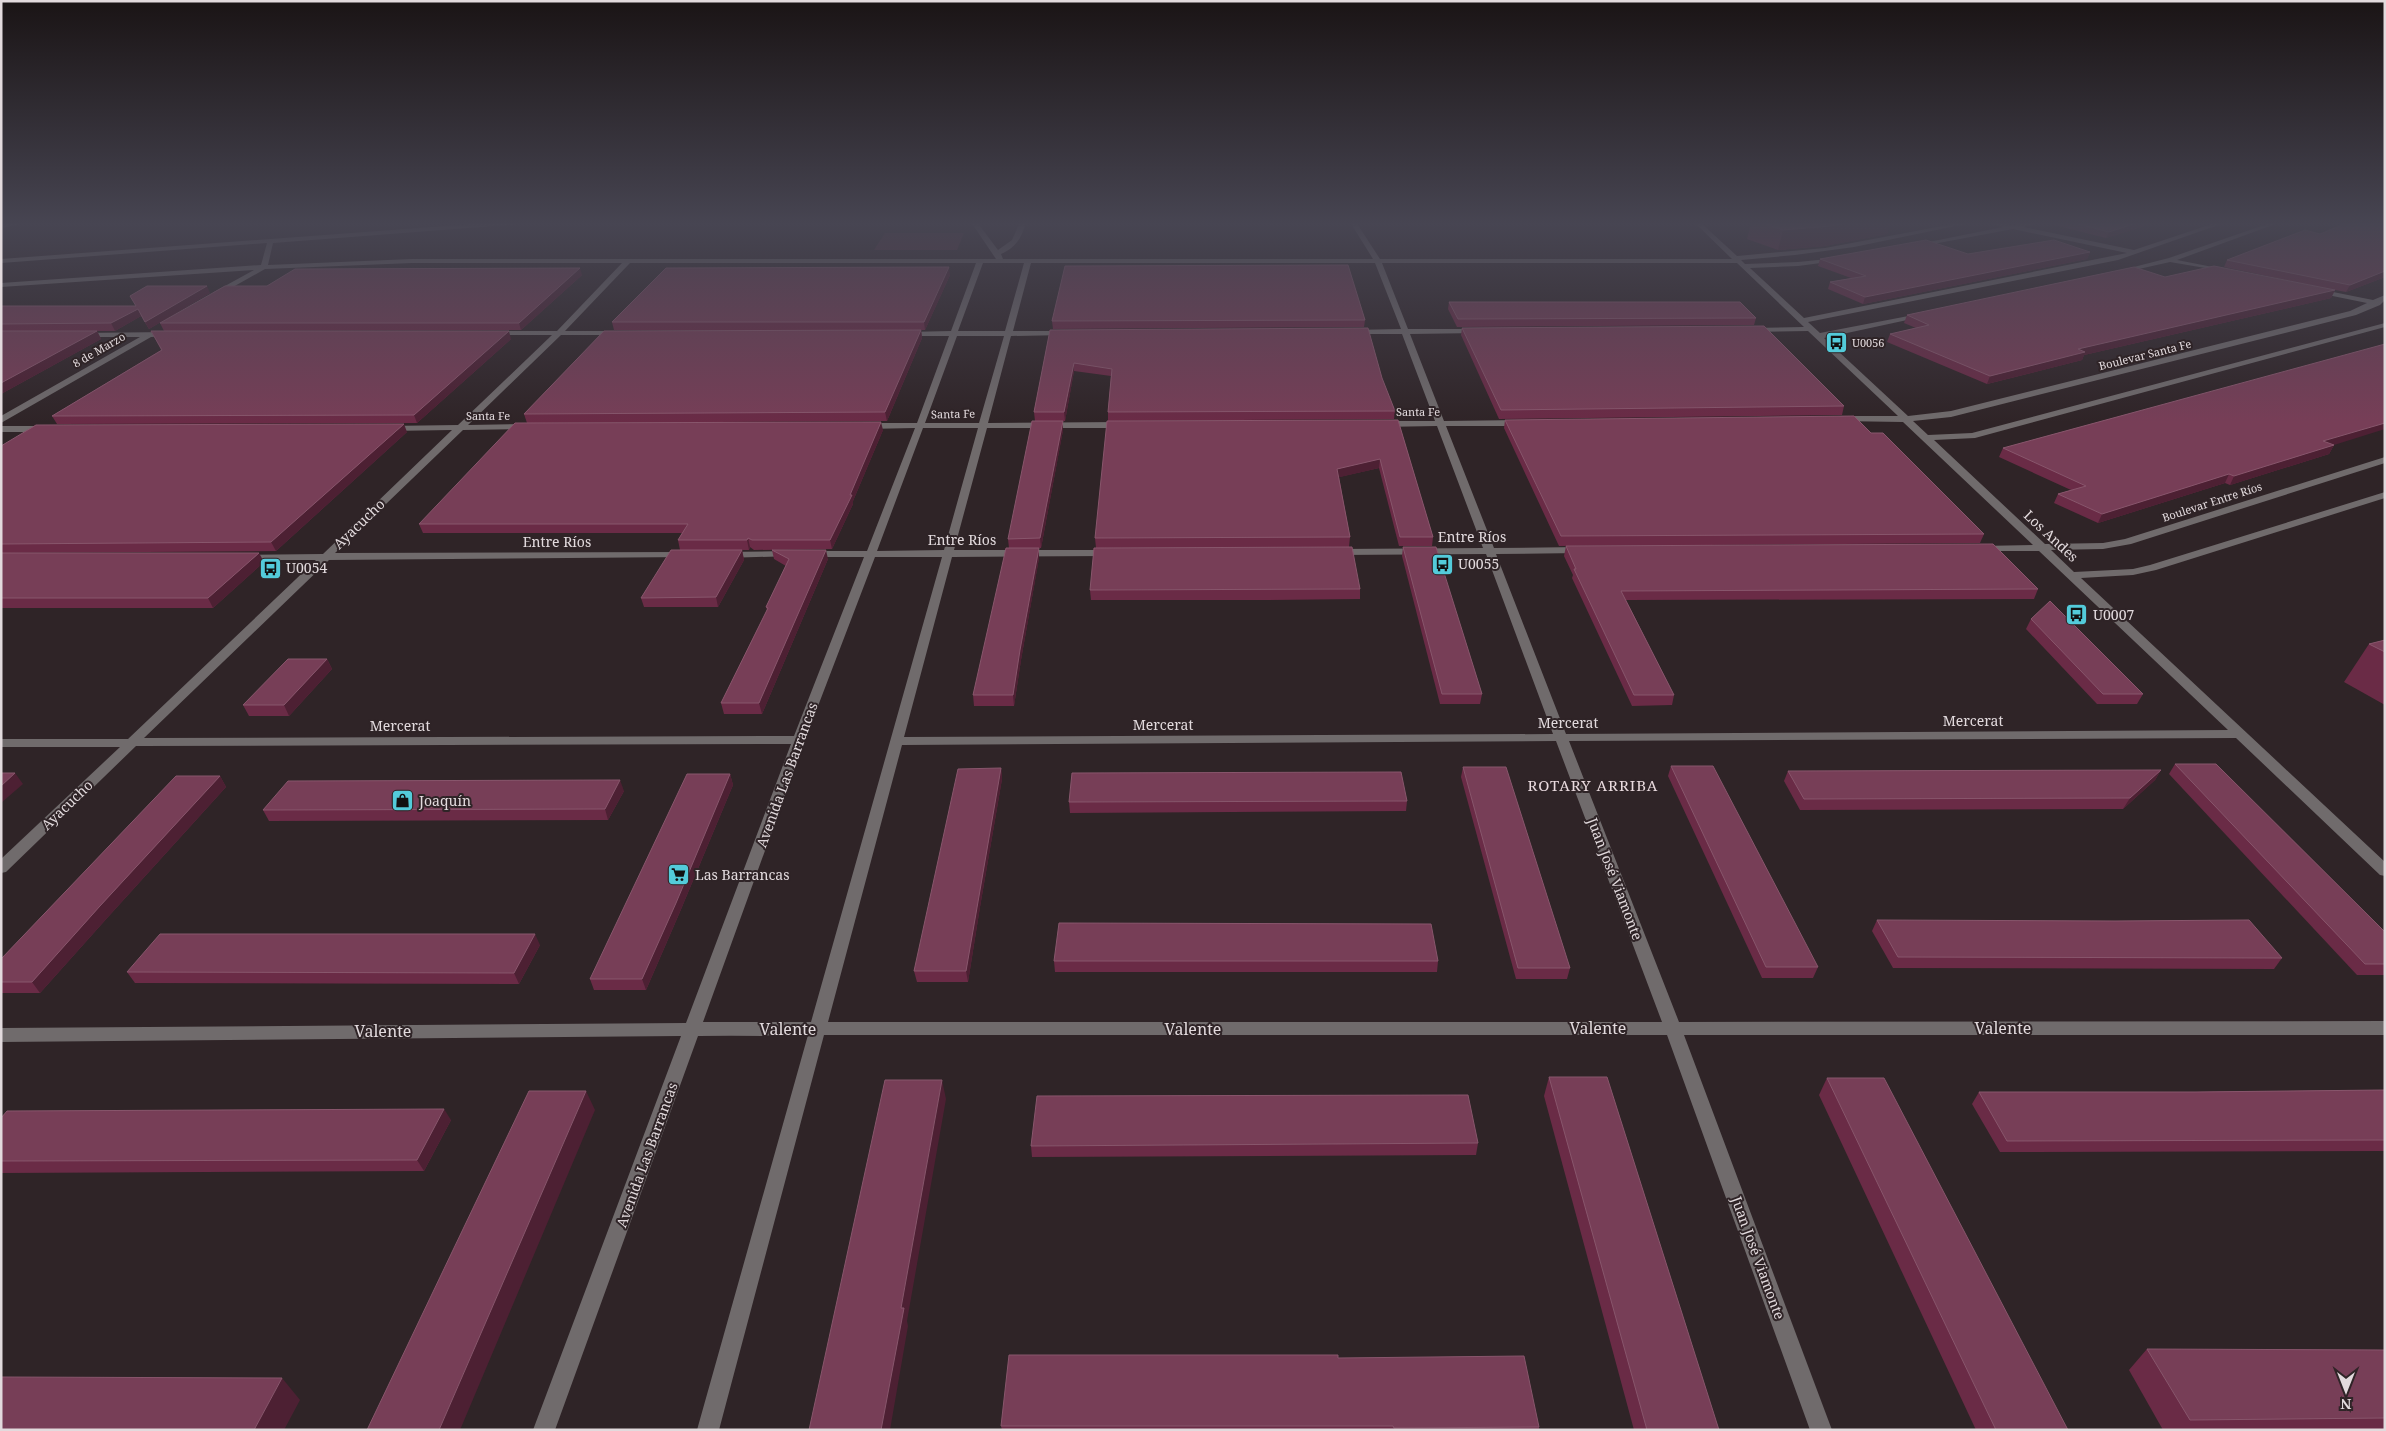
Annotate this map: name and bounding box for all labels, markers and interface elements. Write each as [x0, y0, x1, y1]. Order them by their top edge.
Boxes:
street label: 8 de Marzo [70, 329, 128, 371]
bus stop icon: U0056 [1824, 331, 1848, 355]
place label: U0056 [1852, 335, 1884, 350]
street label: Boulevar Santa Fe [2097, 336, 2193, 373]
street label: Santa Fe [1396, 404, 1440, 419]
street label: Santa Fe [931, 406, 975, 421]
street label: Santa Fe [466, 408, 510, 423]
street label: Boulevar Entre Ríos [2160, 478, 2264, 525]
street label: Ayacucho [329, 494, 388, 553]
street label: Los Andes [2020, 505, 2083, 566]
street label: Entre Ríos [1438, 527, 1506, 546]
street label: Entre Ríos [928, 530, 996, 549]
street label: Entre Ríos [523, 532, 591, 551]
bus stop icon: U0055 [1430, 552, 1454, 576]
place label: U0055 [1458, 554, 1499, 573]
bus stop icon: U0054 [258, 556, 282, 580]
place label: U0054 [286, 558, 328, 577]
bus stop icon: U0007 [2065, 603, 2089, 627]
place label: U0007 [2093, 605, 2135, 624]
street label: Avenida Las Barrancas [751, 700, 822, 850]
street label: Mercerat [1943, 711, 2003, 730]
street label: Mercerat [1538, 713, 1598, 732]
street label: Mercerat [1133, 715, 1193, 734]
street label: Mercerat [370, 716, 430, 735]
street label: Ayacucho [37, 775, 96, 834]
district label: ROTARY ARRIBA [1528, 775, 1658, 795]
shop icon: Joaquín [391, 789, 415, 813]
place label: Joaquín [418, 791, 471, 810]
street label: Juan José Viamonte [1583, 814, 1648, 943]
supermarket icon: Las Barrancas [667, 863, 691, 887]
place label: Las Barrancas [695, 865, 790, 884]
street label: Valente [1570, 1017, 1626, 1039]
street label: Valente [1975, 1017, 2031, 1039]
street label: Valente [760, 1018, 816, 1040]
street label: Valente [1165, 1018, 1221, 1040]
street label: Valente [355, 1020, 411, 1042]
street label: Avenida Las Barrancas [611, 1080, 682, 1230]
street label: Juan José Viamonte [1727, 1193, 1790, 1322]
north arrow [2321, 1366, 2371, 1416]
text: N [2340, 1395, 2352, 1414]

